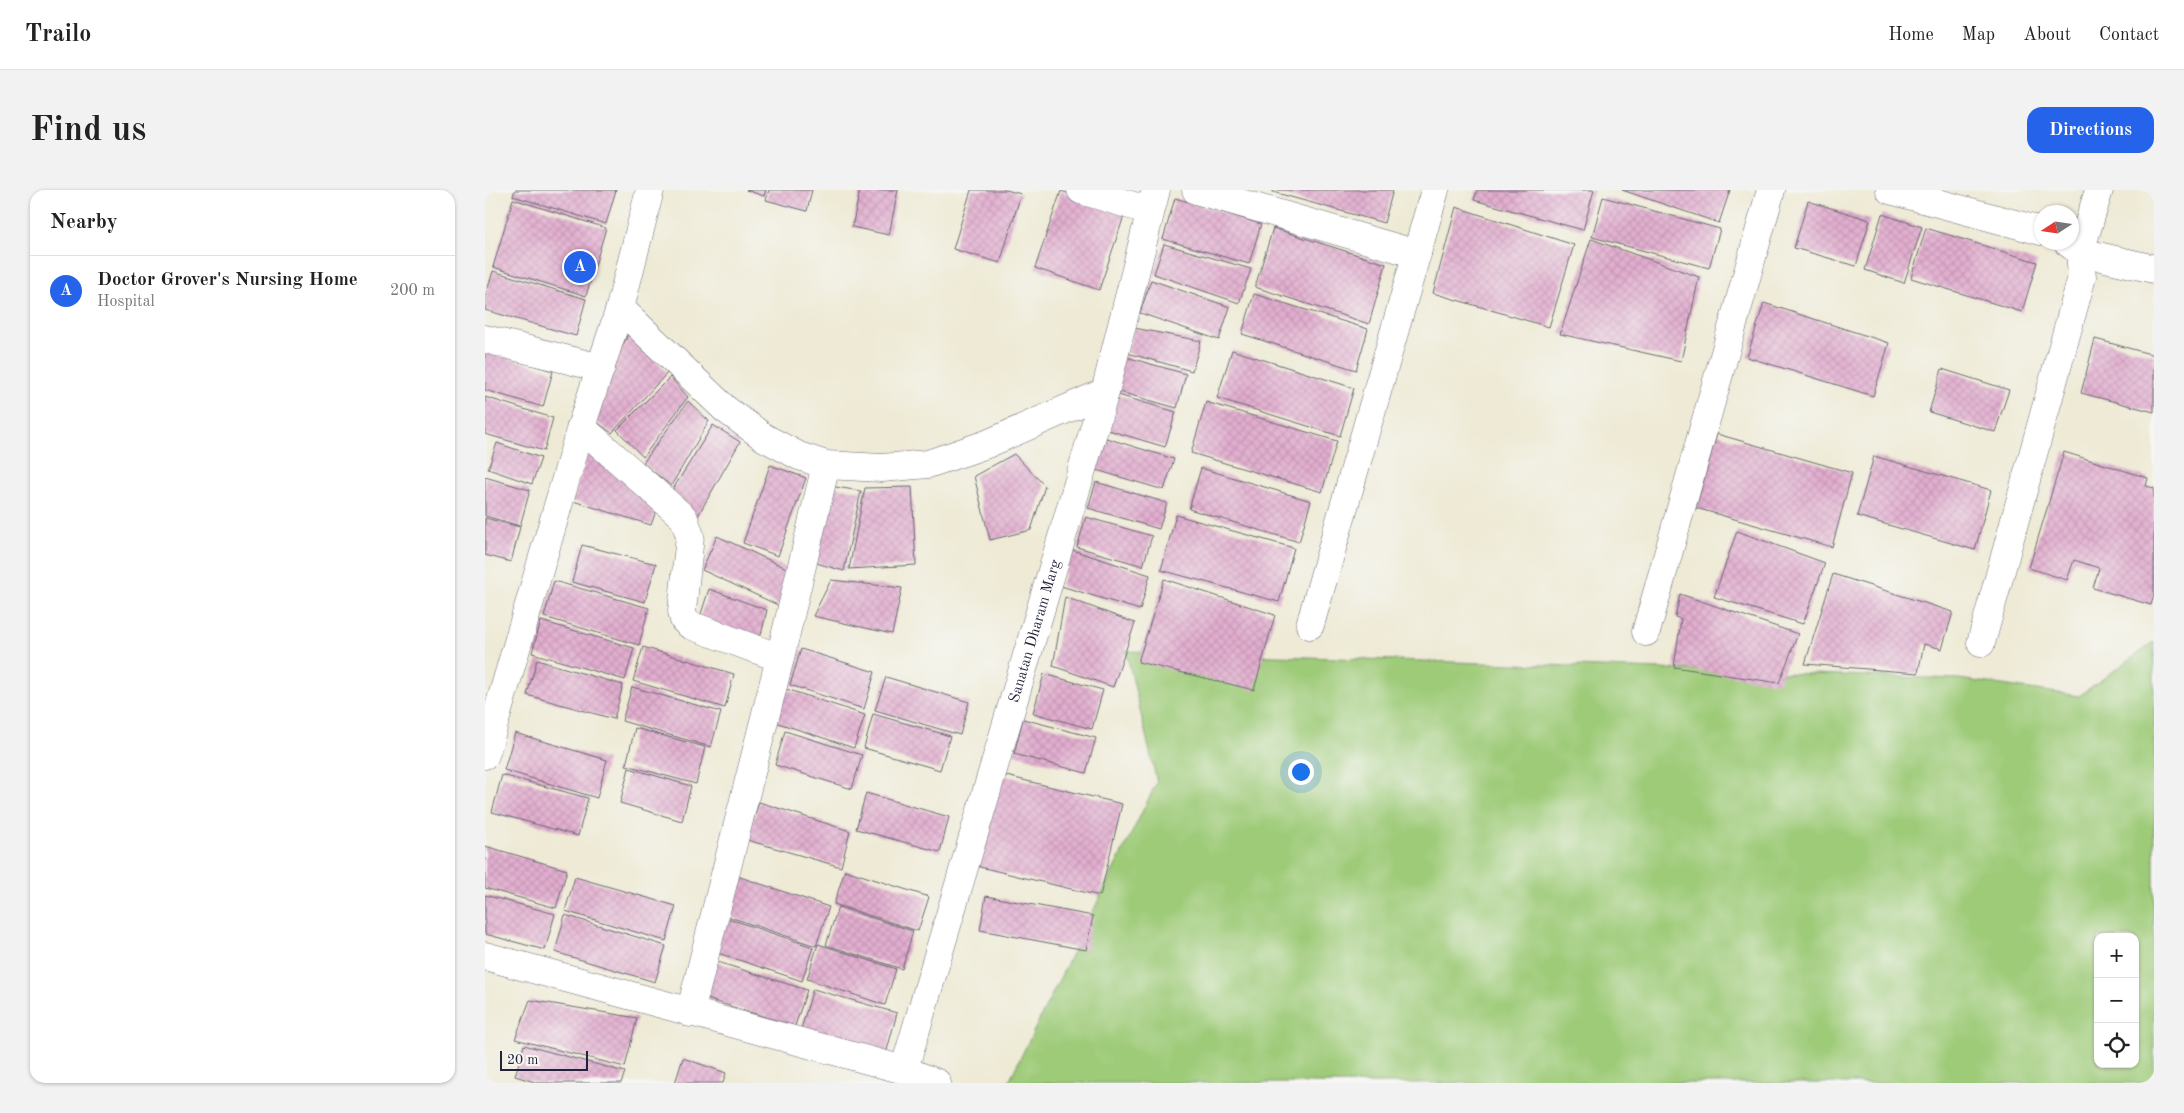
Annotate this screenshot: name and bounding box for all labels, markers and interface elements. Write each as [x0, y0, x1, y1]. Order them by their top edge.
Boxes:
text: Trailo [25, 23, 91, 47]
text: Home [1888, 26, 1934, 44]
text: Map [1962, 26, 1995, 44]
text: About [2023, 26, 2071, 44]
text: Contact [2099, 26, 2159, 44]
button: Directions [2027, 107, 2154, 153]
text: Find us [30, 113, 146, 148]
north arrow [2034, 205, 2079, 250]
text: Nearby [50, 212, 118, 233]
pin: A [564, 248, 596, 286]
text: Doctor Grover's Nursing Home [97, 271, 358, 290]
text: A [60, 283, 72, 299]
text: 200 m [390, 283, 435, 299]
text: Hospital [97, 294, 155, 310]
street label: Sanatan Dharam Marg [1007, 558, 1064, 705]
your location [1288, 759, 1314, 785]
map controls [2094, 933, 2139, 1068]
button: + [2094, 933, 2139, 978]
button: − [2094, 978, 2139, 1023]
button: locate [2094, 1023, 2139, 1068]
scale bar [500, 1048, 587, 1071]
text: 20 m [507, 1053, 538, 1067]

